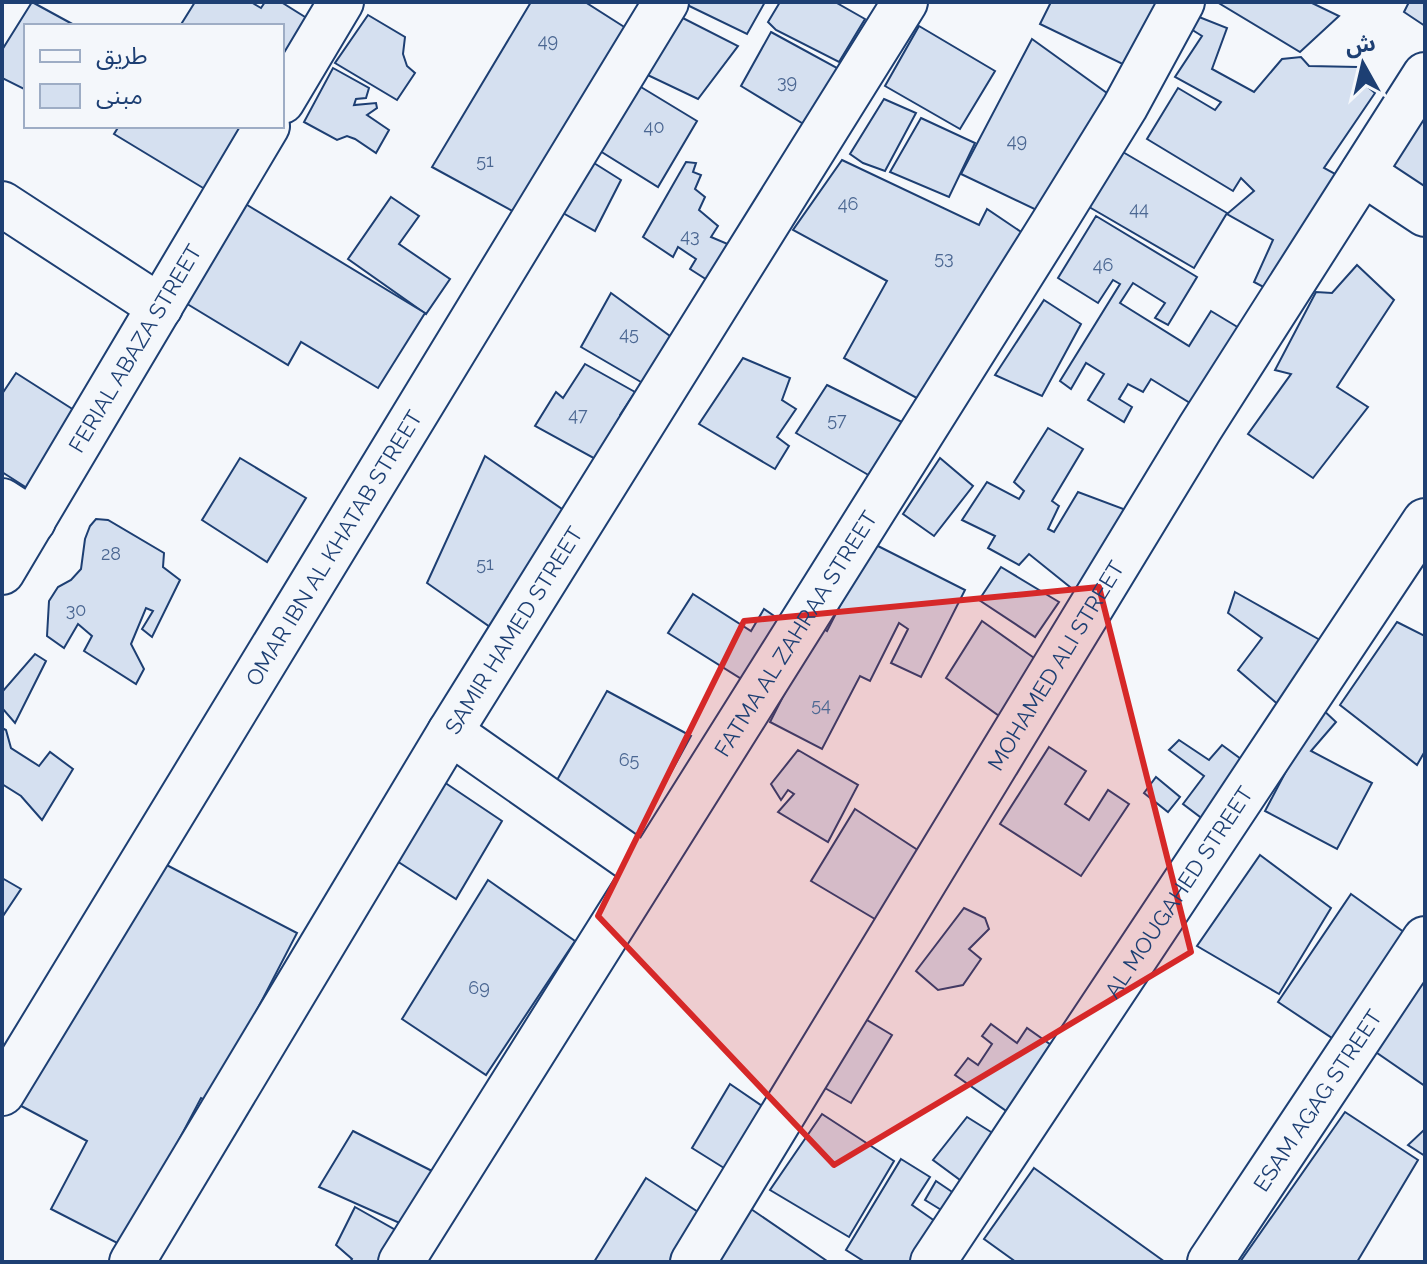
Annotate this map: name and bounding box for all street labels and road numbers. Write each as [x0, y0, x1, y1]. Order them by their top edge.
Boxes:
street label: FERIAL ABAZA STREET [63, 239, 207, 457]
street label: OMAR IBN AL KHATAB STREET [240, 405, 428, 690]
street label: FATMA AL ZAHRAA STREET [709, 506, 883, 761]
street label: SAMIR HAMED STREET [439, 521, 588, 739]
street label: MOHAMED ALI STREET [982, 556, 1129, 775]
street label: AL MOUGAHED STREET [1099, 781, 1258, 1003]
street label: ESAM AGAG STREET [1248, 1004, 1388, 1196]

